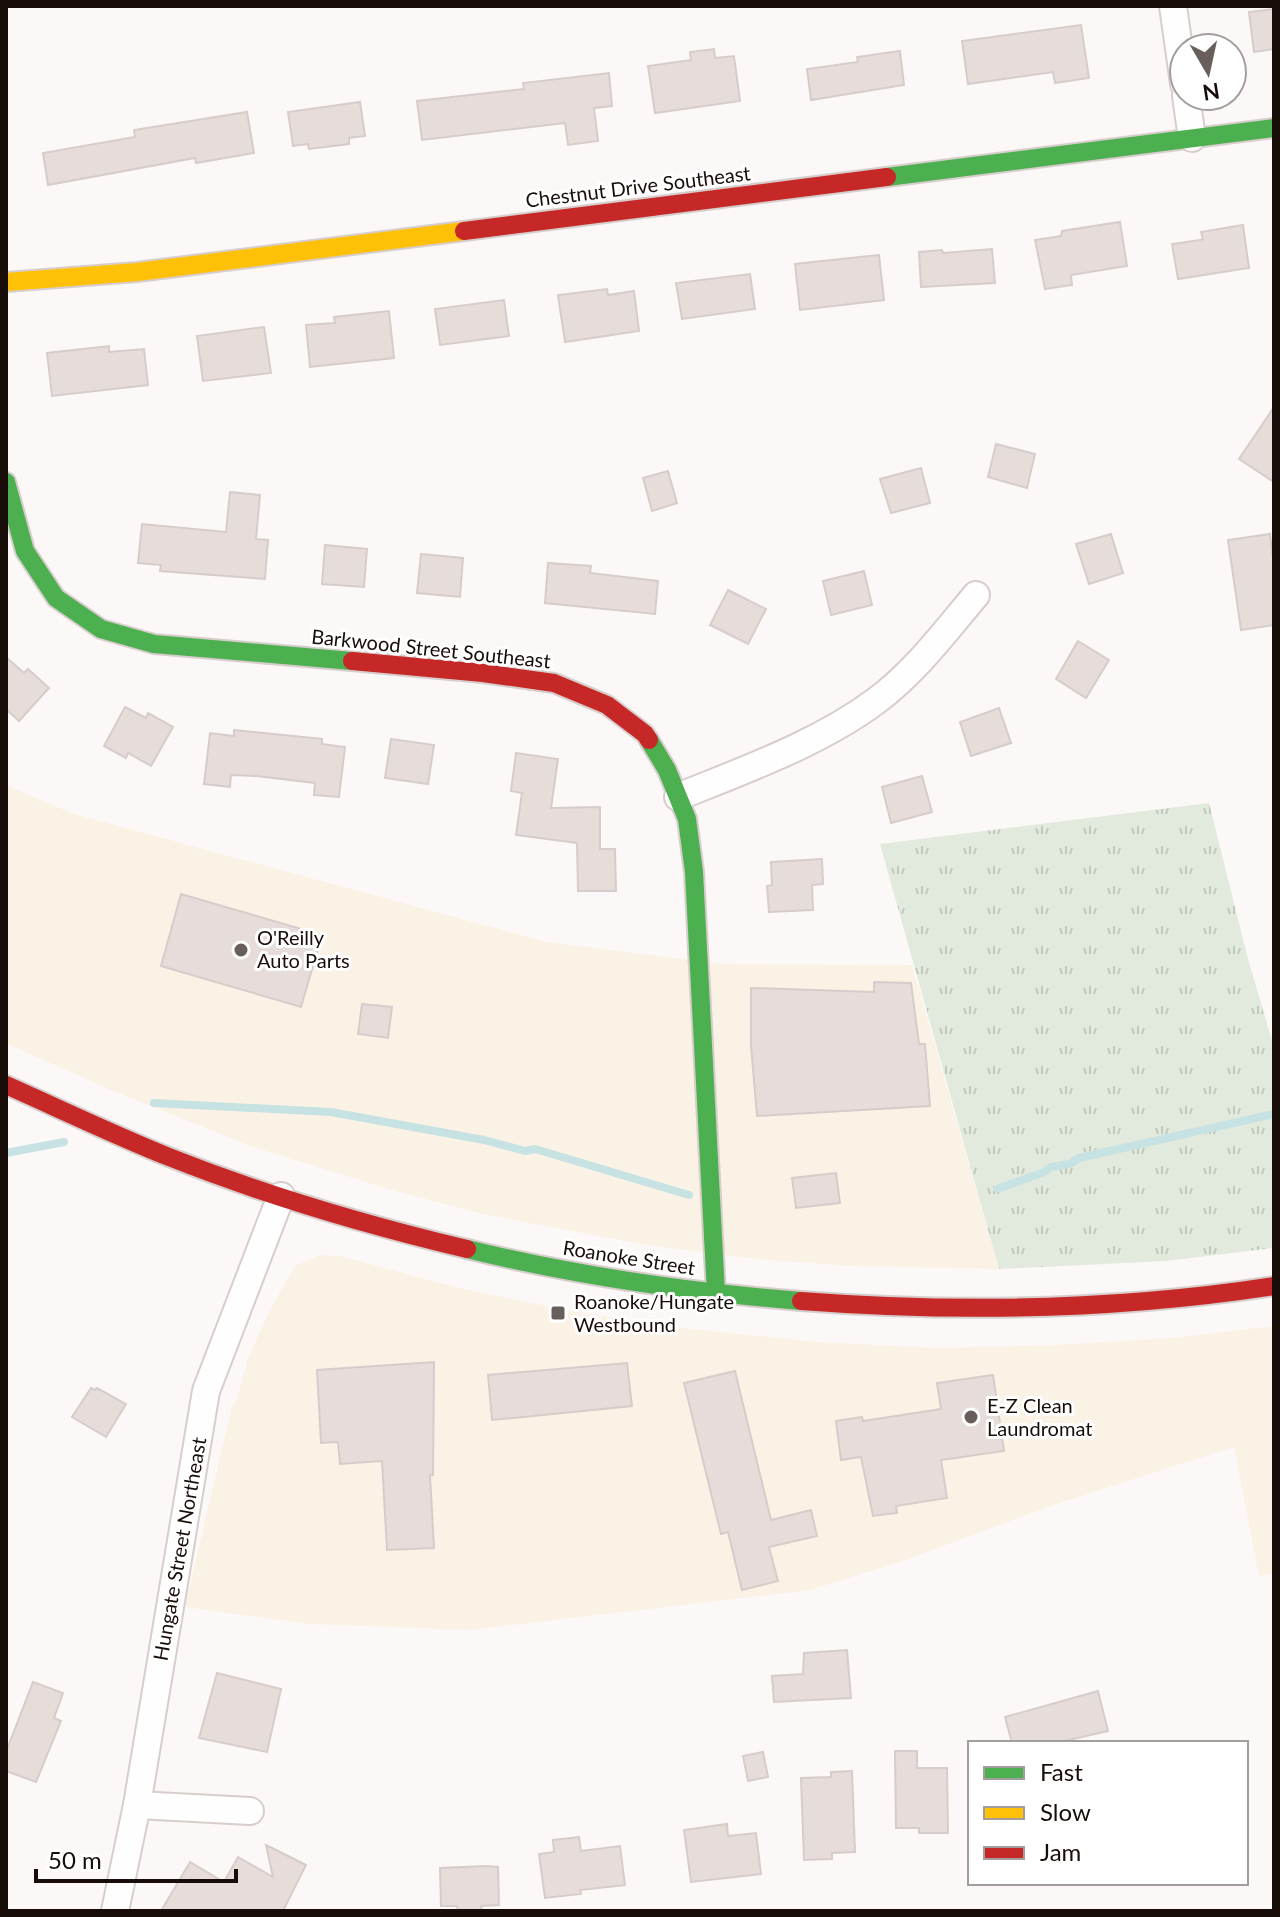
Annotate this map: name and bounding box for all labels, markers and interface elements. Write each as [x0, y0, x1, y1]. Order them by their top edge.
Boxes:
north arrow [1168, 32, 1248, 112]
text: N [1201, 78, 1222, 107]
street label: Chestnut Drive Southeast [524, 160, 752, 212]
street label: Barkwood Street Southeast [310, 624, 552, 673]
place label: O'Reilly Auto Parts [257, 925, 350, 972]
marker: O'Reilly Auto Parts [232, 941, 250, 959]
street label: Roanoke Street [561, 1235, 697, 1279]
place label: Roanoke/Hungate Westbound [574, 1289, 734, 1336]
marker: Roanoke/Hungate Westbound [549, 1304, 567, 1322]
place label: E-Z Clean Laundromat [987, 1393, 1092, 1440]
marker: E-Z Clean Laundromat [962, 1408, 980, 1426]
street label: Hungate Street Northeast [148, 1435, 210, 1662]
legend [968, 1741, 1248, 1885]
text: Fast [1040, 1757, 1083, 1786]
text: Slow [1040, 1797, 1091, 1826]
scale bar [36, 1833, 236, 1883]
text: Jam [1040, 1837, 1081, 1866]
text: 50 m [48, 1845, 102, 1874]

